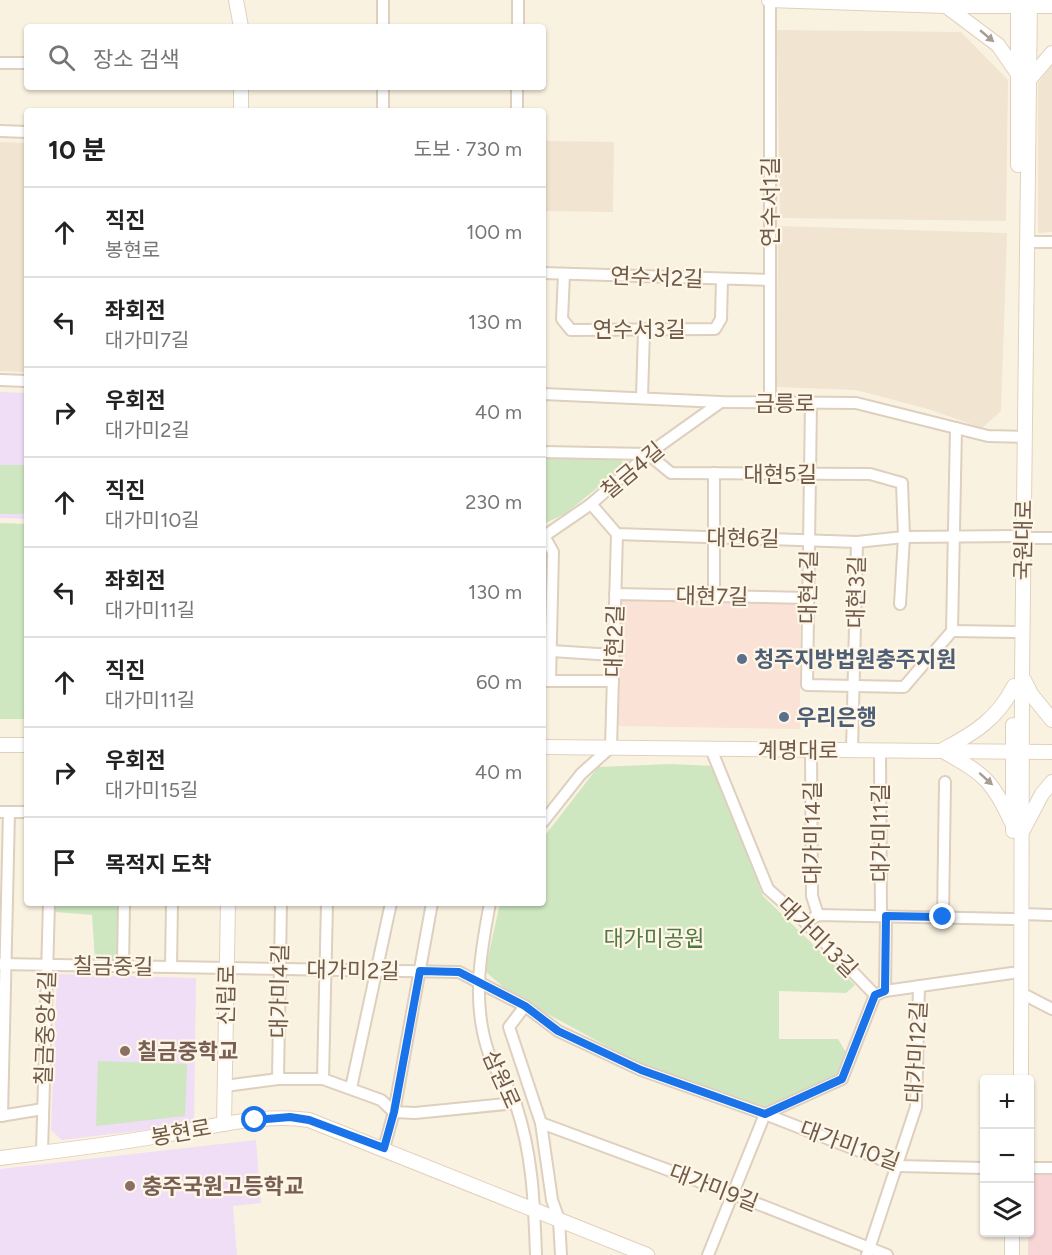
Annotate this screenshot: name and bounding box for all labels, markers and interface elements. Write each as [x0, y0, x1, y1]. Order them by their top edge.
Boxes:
search box [24, 24, 546, 90]
one-way arrow [979, 29, 995, 42]
icon: search [45, 41, 78, 74]
text: 장소 검색 [93, 46, 179, 73]
text: 10 분 [48, 134, 106, 166]
text: 도보 · 730 m [414, 137, 522, 161]
street label: 연수서1길 [757, 157, 784, 247]
text: 직진 [105, 207, 145, 234]
icon: ahead [48, 216, 81, 249]
text: 100 m [466, 220, 522, 244]
text: 봉현로 [105, 238, 160, 262]
street label: 연수서2길 [610, 262, 704, 293]
text: 좌회전 [105, 297, 166, 324]
icon: left [48, 306, 81, 339]
text: 130 m [468, 310, 522, 334]
street label: 연수서3길 [593, 316, 685, 343]
text: 대가미7길 [105, 328, 189, 352]
text: 우회전 [105, 387, 166, 414]
street label: 금릉로 [755, 390, 815, 417]
icon: right [48, 396, 81, 429]
text: 40 m [475, 400, 522, 424]
text: 대가미2길 [105, 418, 190, 442]
street label: 칠금4길 [595, 436, 669, 505]
street label: 대현5길 [743, 461, 817, 488]
text: 직진 [105, 477, 145, 504]
icon: ahead [48, 486, 81, 519]
text: 230 m [465, 490, 522, 514]
street label: 국원대로 [1009, 499, 1038, 581]
text: 대가미10길 [105, 508, 200, 532]
street label: 대현6길 [706, 524, 780, 553]
street label: 대현4길 [794, 550, 823, 624]
street label: 대현3길 [842, 555, 871, 629]
text: 좌회전 [105, 567, 166, 594]
icon: left [48, 576, 81, 609]
text: 130 m [468, 580, 522, 604]
street label: 대현7길 [675, 582, 748, 611]
text: 대가미11길 [105, 598, 195, 622]
street label: 대현2길 [600, 604, 629, 678]
place label: 청주지방법원충주지원 [754, 646, 956, 673]
marker: 청주지방법원충주지원 [735, 652, 749, 666]
text: 직진 [105, 657, 145, 684]
icon: ahead [48, 666, 81, 699]
text: 60 m [476, 670, 522, 694]
text: 대가미11길 [105, 688, 195, 712]
place label: 우리은행 [796, 704, 877, 731]
marker: 우리은행 [777, 710, 791, 724]
street label: 계명대로 [758, 737, 838, 764]
text: 우회전 [105, 747, 166, 774]
icon: right [48, 756, 81, 789]
text: 40 m [475, 760, 522, 784]
one-way arrow [979, 772, 994, 786]
text: 대가미15길 [105, 778, 198, 802]
street label: 대가미14길 [799, 781, 826, 885]
street label: 대가미11길 [867, 783, 894, 883]
icon: arrive [48, 846, 81, 879]
text: 목적지 도착 [105, 851, 211, 878]
street label: 대가미13길 [772, 892, 863, 983]
route end [929, 903, 955, 929]
park label: 대가미공원 [603, 925, 705, 952]
street label: 대가미4길 [265, 943, 294, 1039]
street label: 칠금중길 [72, 952, 154, 981]
street label: 대가미2길 [306, 956, 400, 985]
street label: 신립로 [212, 964, 241, 1026]
street label: 칠금중앙4길 [30, 970, 61, 1086]
street label: 대가미12길 [900, 1000, 933, 1104]
place label: 칠금중학교 [137, 1038, 238, 1065]
marker: 칠금중학교 [118, 1044, 132, 1058]
street label: 삼원로 [477, 1046, 526, 1112]
map controls [980, 1075, 1034, 1237]
button: + [980, 1075, 1034, 1129]
route start [241, 1106, 267, 1132]
street label: 봉현로 [149, 1114, 213, 1151]
street label: 대가미10길 [796, 1115, 903, 1176]
button: − [980, 1129, 1034, 1183]
street label: 대가미9길 [665, 1158, 762, 1217]
place label: 충주국원고등학교 [142, 1173, 304, 1200]
marker: 충주국원고등학교 [123, 1179, 137, 1193]
button: layers [980, 1183, 1034, 1237]

